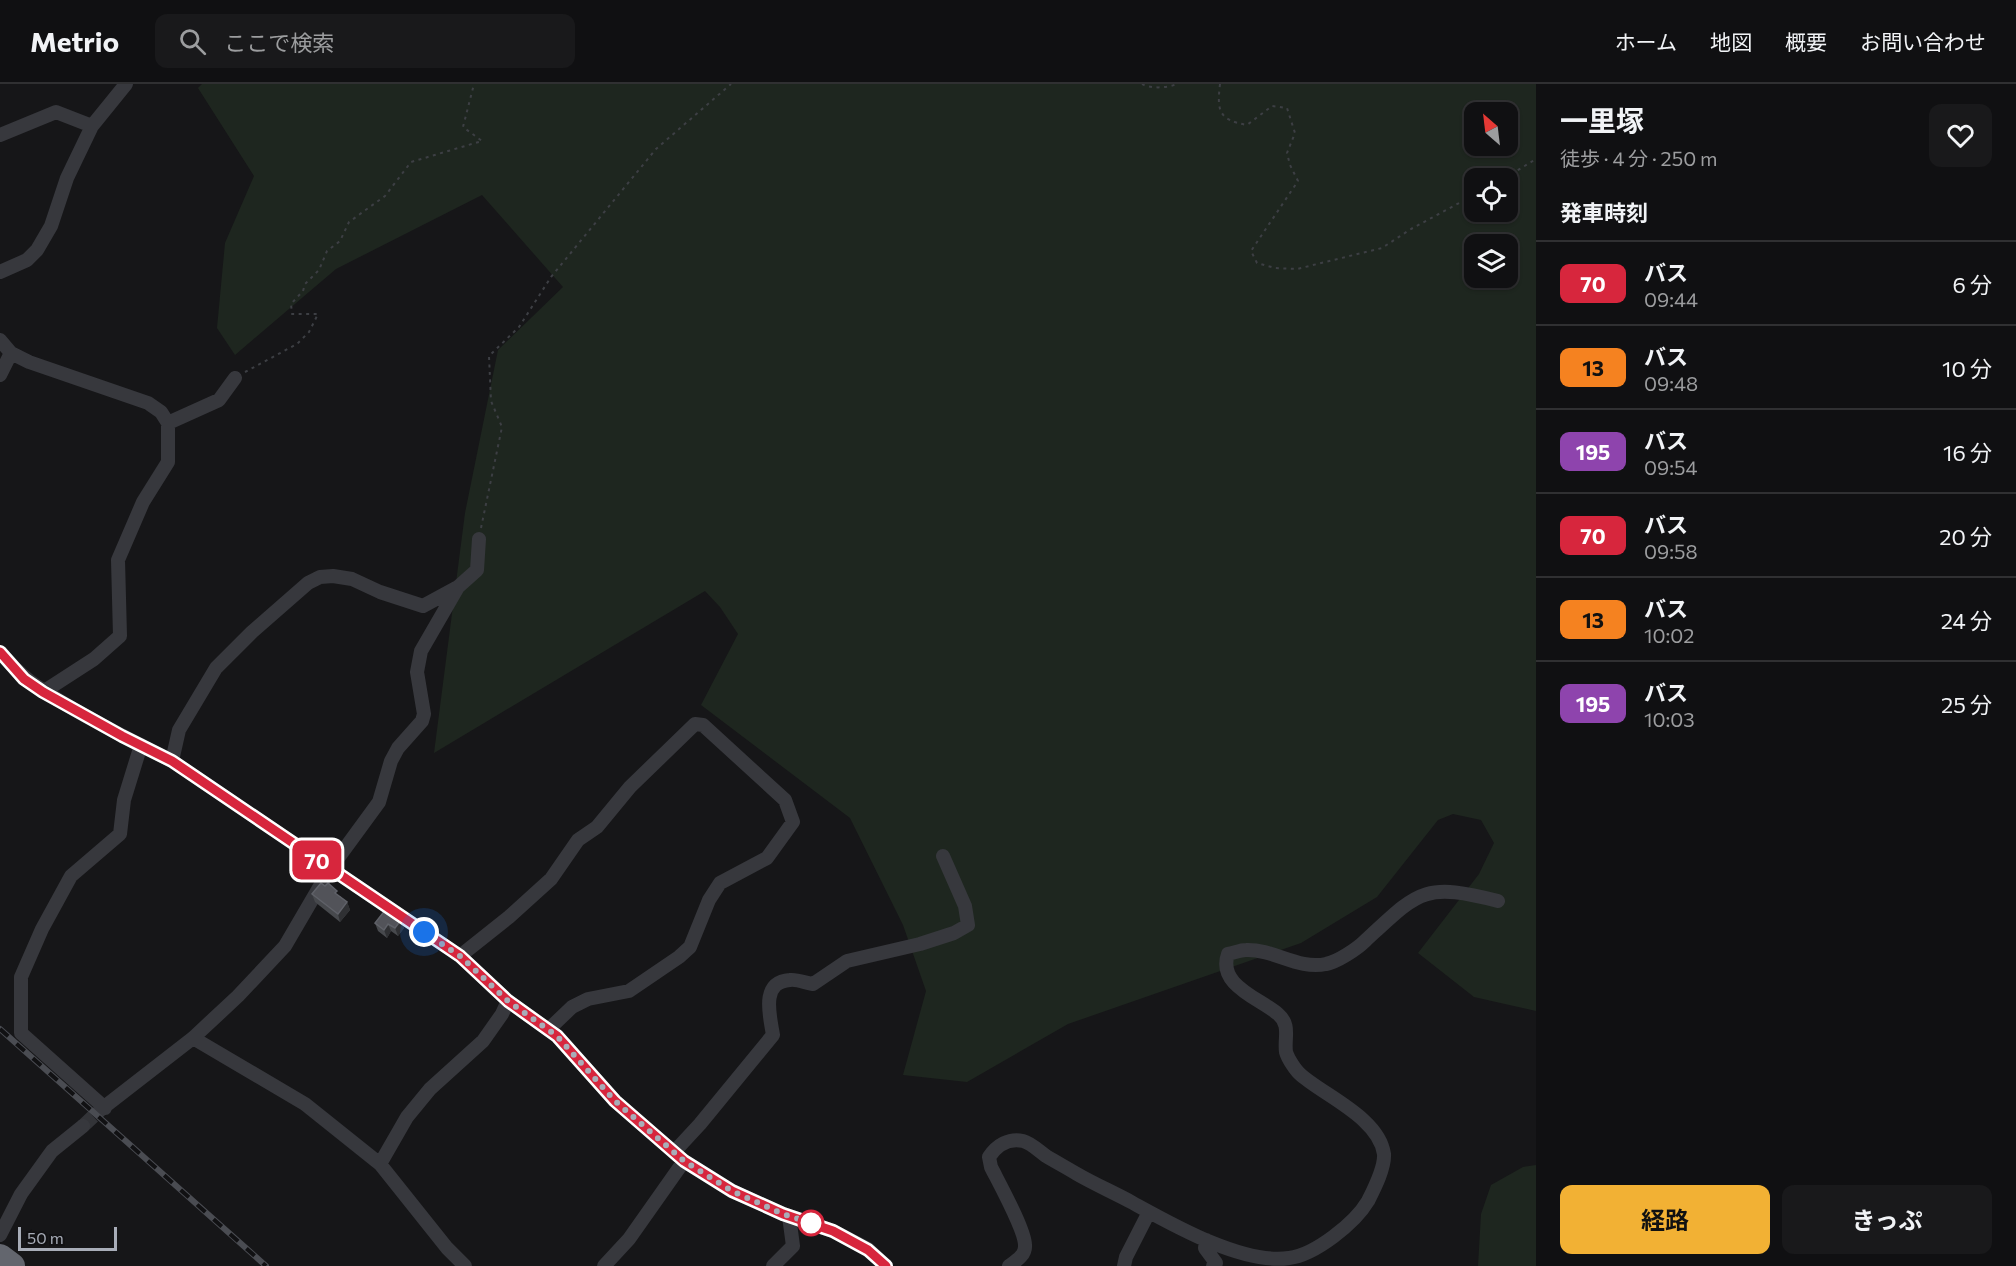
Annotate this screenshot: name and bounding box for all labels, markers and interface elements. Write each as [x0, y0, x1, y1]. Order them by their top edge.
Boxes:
search box [155, 14, 575, 68]
text: Metrio [30, 24, 119, 58]
icon: search [176, 25, 209, 58]
text: ここで検索 [224, 29, 334, 56]
text: ホーム [1615, 29, 1677, 54]
text: 地図 [1710, 29, 1752, 54]
text: 概要 [1785, 29, 1827, 54]
text: お問い合わせ [1860, 29, 1986, 54]
north arrow [1464, 102, 1518, 156]
map controls [1464, 102, 1518, 288]
text: 一里塚 [1560, 103, 1644, 137]
button: heart [1929, 104, 1992, 167]
text: 徒歩 · 4 分 · 250 m [1560, 146, 1718, 170]
button: locate [1464, 168, 1518, 222]
text: 発車時刻 [1560, 199, 1648, 226]
button: layers [1464, 234, 1518, 288]
text: バス [1644, 259, 1688, 286]
text: 70 [1580, 271, 1606, 296]
text: 6 分 [1952, 271, 1992, 298]
text: 09:44 [1644, 287, 1698, 311]
text: バス [1644, 343, 1688, 370]
text: 13 [1582, 355, 1604, 380]
text: 10 分 [1942, 355, 1992, 382]
text: 09:48 [1644, 371, 1698, 395]
text: バス [1644, 427, 1688, 454]
text: 195 [1576, 439, 1610, 464]
text: 16 分 [1943, 439, 1992, 466]
text: 09:54 [1644, 455, 1697, 479]
text: バス [1644, 511, 1688, 538]
text: 70 [1580, 523, 1606, 548]
text: 20 分 [1939, 523, 1992, 550]
text: 09:58 [1644, 539, 1698, 563]
text: バス [1644, 595, 1688, 622]
text: 13 [1582, 607, 1604, 632]
text: 24 分 [1941, 607, 1992, 634]
text: 10:02 [1644, 623, 1694, 647]
text: バス [1644, 679, 1688, 706]
text: 195 [1576, 691, 1610, 716]
text: 25 分 [1941, 691, 1992, 718]
text: 10:03 [1644, 707, 1695, 731]
line badge: 70 [290, 840, 344, 880]
text: 70 [304, 848, 330, 873]
your location [409, 917, 439, 947]
button: 経路 [1560, 1185, 1770, 1254]
button: きっぷ [1782, 1185, 1992, 1254]
unlabelled marker [798, 1210, 824, 1236]
scale bar [18, 1224, 117, 1252]
text: 50 m [27, 1228, 64, 1247]

